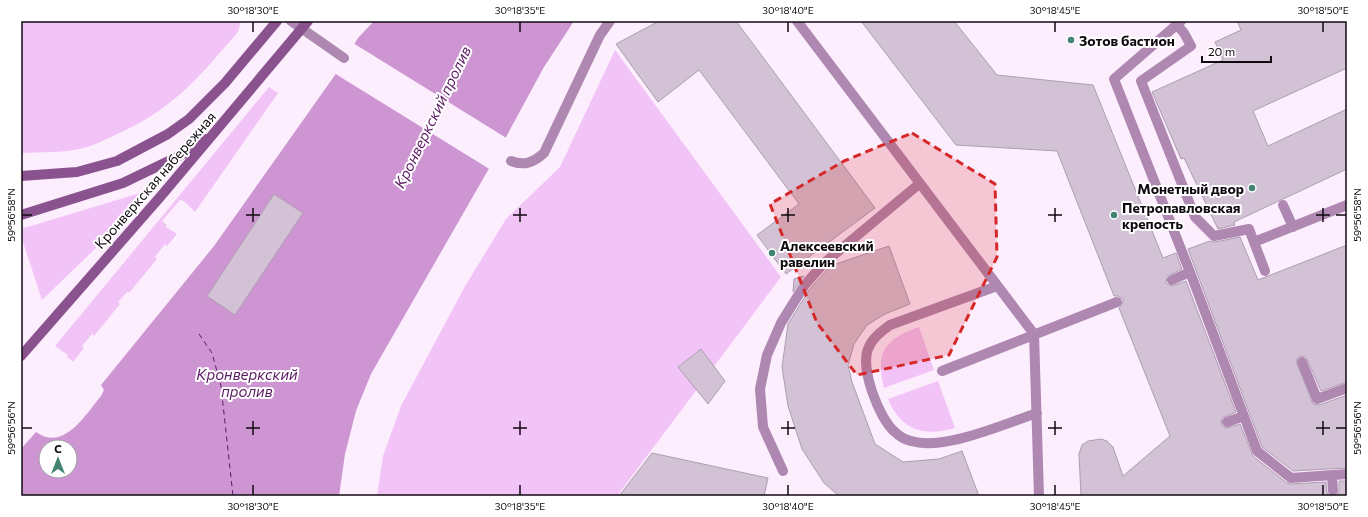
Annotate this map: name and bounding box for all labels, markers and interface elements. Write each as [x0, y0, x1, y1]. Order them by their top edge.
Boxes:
text: 30°18'30"E [227, 4, 279, 16]
text: 30°18'35"E [495, 4, 545, 16]
text: 30°18'40"E [762, 4, 814, 16]
text: 30°18'45"E [1030, 4, 1080, 16]
text: 30°18'50"E [1297, 4, 1349, 16]
place label: Зотов бастион [1079, 32, 1175, 49]
marker: Зотов бастион [1066, 35, 1076, 45]
scale bar [1202, 38, 1271, 64]
water label: Кронверкский пролив [390, 43, 474, 191]
text: 20 m [1208, 44, 1235, 58]
street label: Кронверкская набережная [91, 108, 219, 252]
place label: Монетный двор [1137, 180, 1244, 197]
marker: Монетный двор [1247, 183, 1257, 193]
text: 59°56'58"N [5, 188, 17, 242]
text: 59°56'58"N [1351, 188, 1363, 242]
place label: Петропавловская крепость [1122, 199, 1240, 232]
marker: Петропавловская крепость [1109, 210, 1119, 220]
place label: Алексеевский равелин [780, 237, 874, 270]
marker: Алексеевский равелин [767, 248, 777, 258]
water label: Кронверкский пролив [196, 365, 298, 400]
text: 59°56'56"N [5, 401, 17, 455]
text: 59°56'56"N [1351, 401, 1363, 455]
north arrow [38, 439, 78, 479]
text: С [54, 442, 62, 455]
text: 30°18'30"E [227, 500, 279, 512]
text: 30°18'35"E [495, 500, 545, 512]
text: 30°18'40"E [762, 500, 814, 512]
text: 30°18'45"E [1030, 500, 1080, 512]
text: 30°18'50"E [1297, 500, 1349, 512]

